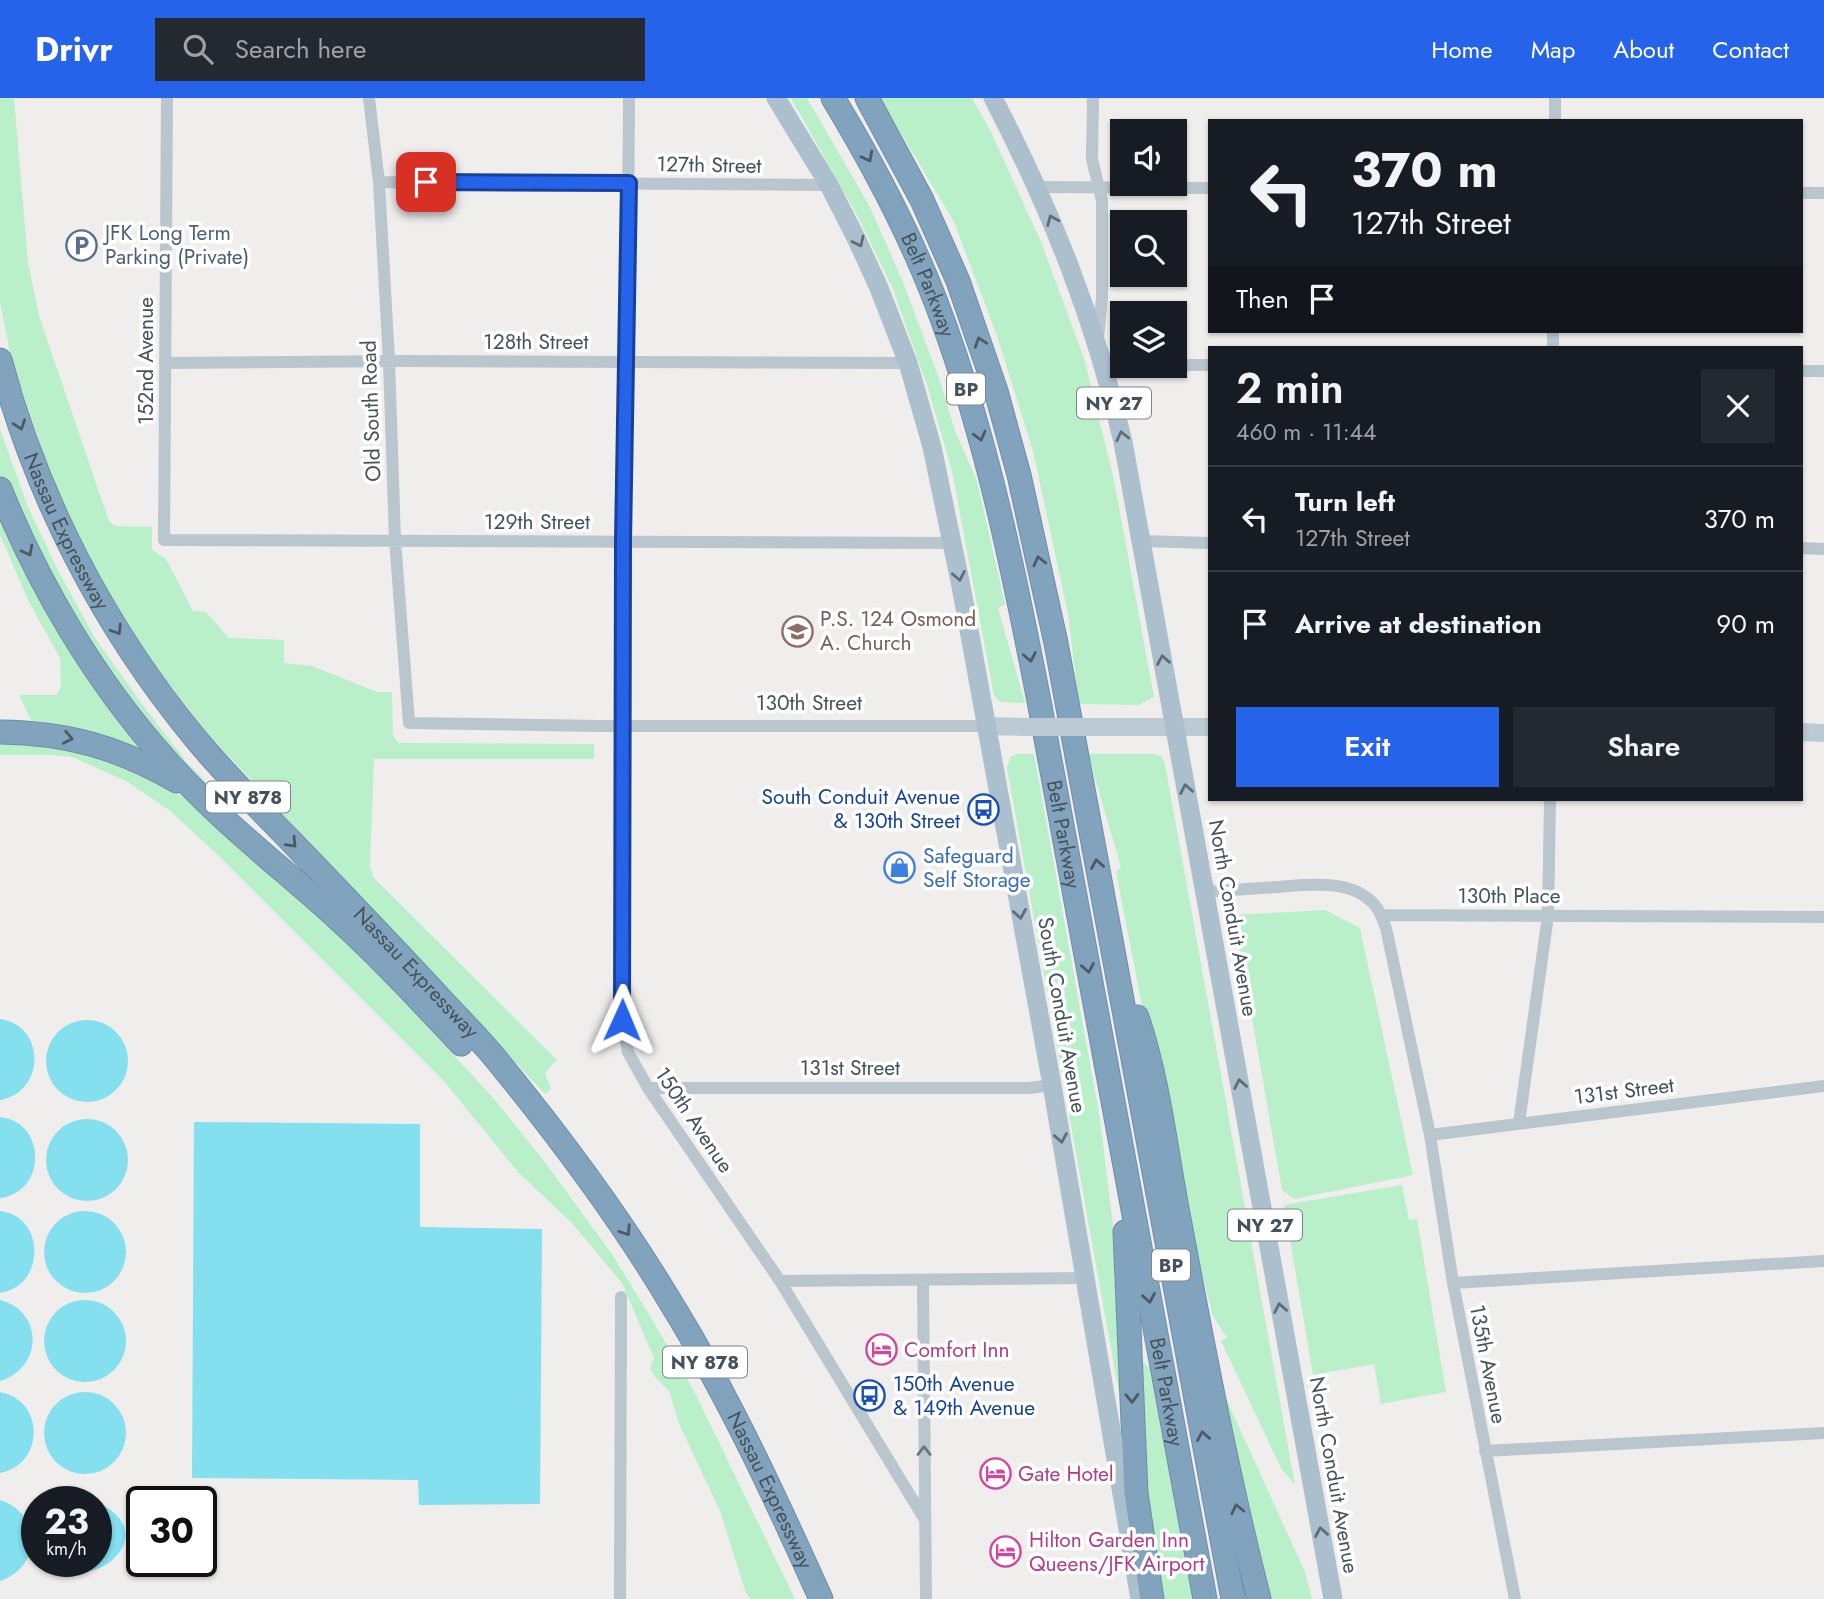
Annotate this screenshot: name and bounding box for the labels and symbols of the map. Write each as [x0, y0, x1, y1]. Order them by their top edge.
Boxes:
street label: 127th Street [656, 149, 762, 181]
one-way arrow [859, 150, 873, 162]
pin [396, 152, 456, 212]
one-way arrow [1046, 215, 1060, 227]
place label: JFK Long Term Parking (Private) [102, 218, 249, 272]
parking icon: JFK Long Term Parking (Private) [65, 228, 99, 262]
street label: Belt Parkway [893, 228, 963, 342]
one-way arrow [850, 235, 864, 247]
street label: 152nd Avenue [131, 297, 161, 425]
street label: 128th Street [483, 327, 589, 357]
one-way arrow [974, 336, 988, 348]
street label: Old South Road [354, 340, 388, 482]
road number: BP [947, 374, 985, 404]
road number: NY 27 [1077, 388, 1151, 418]
one-way arrow [12, 418, 26, 430]
one-way arrow [971, 429, 986, 441]
one-way arrow [1116, 430, 1130, 442]
street label: Nassau Expressway [16, 448, 117, 616]
street label: 129th Street [484, 507, 590, 537]
one-way arrow [20, 544, 34, 556]
one-way arrow [1033, 555, 1047, 567]
one-way arrow [951, 570, 966, 582]
place label: P.S. 124 Osmond A. Church [820, 604, 976, 658]
school or university icon: P.S. 124 Osmond A. Church [780, 614, 814, 648]
one-way arrow [109, 622, 122, 635]
one-way arrow [1022, 651, 1037, 663]
one-way arrow [1156, 654, 1171, 666]
street label: 130th Street [756, 688, 862, 718]
one-way arrow [62, 729, 74, 744]
street label: Belt Parkway [1039, 777, 1089, 892]
road number: NY 878 [206, 782, 290, 812]
place label: South Conduit Avenue & 130th Street [762, 782, 960, 836]
one-way arrow [1180, 783, 1195, 795]
bus stop icon: South Conduit Avenue & 130th Street [966, 792, 1000, 826]
street label: North Conduit Avenue [1201, 817, 1265, 1019]
one-way arrow [284, 835, 297, 848]
place label: Safeguard Self Storage [923, 841, 1031, 895]
shop icon: Safeguard Self Storage [883, 851, 917, 885]
one-way arrow [1090, 858, 1105, 870]
street label: 130th Place [1457, 881, 1561, 911]
street label: Nassau Expressway [347, 900, 486, 1046]
one-way arrow [1012, 908, 1027, 920]
street label: South Conduit Avenue [1030, 915, 1094, 1116]
one-way arrow [1080, 962, 1095, 974]
position arrow [585, 983, 659, 1057]
street label: 131st Street [800, 1053, 900, 1083]
street label: 150th Avenue [648, 1061, 741, 1179]
street label: 131st Street [1572, 1070, 1676, 1112]
one-way arrow [1233, 1078, 1248, 1090]
one-way arrow [1053, 1132, 1068, 1144]
road number: NY 27 [1228, 1210, 1302, 1240]
one-way arrow [618, 1223, 630, 1236]
road number: BP [1152, 1250, 1190, 1280]
one-way arrow [1141, 1292, 1156, 1304]
one-way arrow [1274, 1302, 1289, 1314]
street label: 135th Avenue [1462, 1302, 1514, 1426]
hotel icon: Comfort Inn [864, 1333, 898, 1367]
place label: Comfort Inn [904, 1335, 1009, 1365]
street label: Belt Parkway [1142, 1335, 1192, 1449]
road number: NY 878 [663, 1346, 747, 1378]
place label: 150th Avenue & 149th Avenue [893, 1369, 1035, 1423]
street label: North Conduit Avenue [1302, 1374, 1366, 1576]
bus stop icon: 150th Avenue & 149th Avenue [853, 1379, 887, 1413]
one-way arrow [1124, 1393, 1139, 1404]
street label: Nassau Expressway [719, 1406, 821, 1574]
one-way arrow [1196, 1430, 1211, 1442]
one-way arrow [916, 1446, 932, 1456]
hotel icon: Gate Hotel [978, 1457, 1012, 1491]
place label: Gate Hotel [1018, 1459, 1114, 1489]
speed limit sign: 30 [126, 1486, 217, 1577]
one-way arrow [1231, 1503, 1245, 1515]
place label: Hilton Garden Inn Queens/JFK Airport [1029, 1525, 1204, 1579]
one-way arrow [1314, 1526, 1329, 1538]
hotel icon: Hilton Garden Inn Queens/JFK Airport [989, 1535, 1023, 1569]

